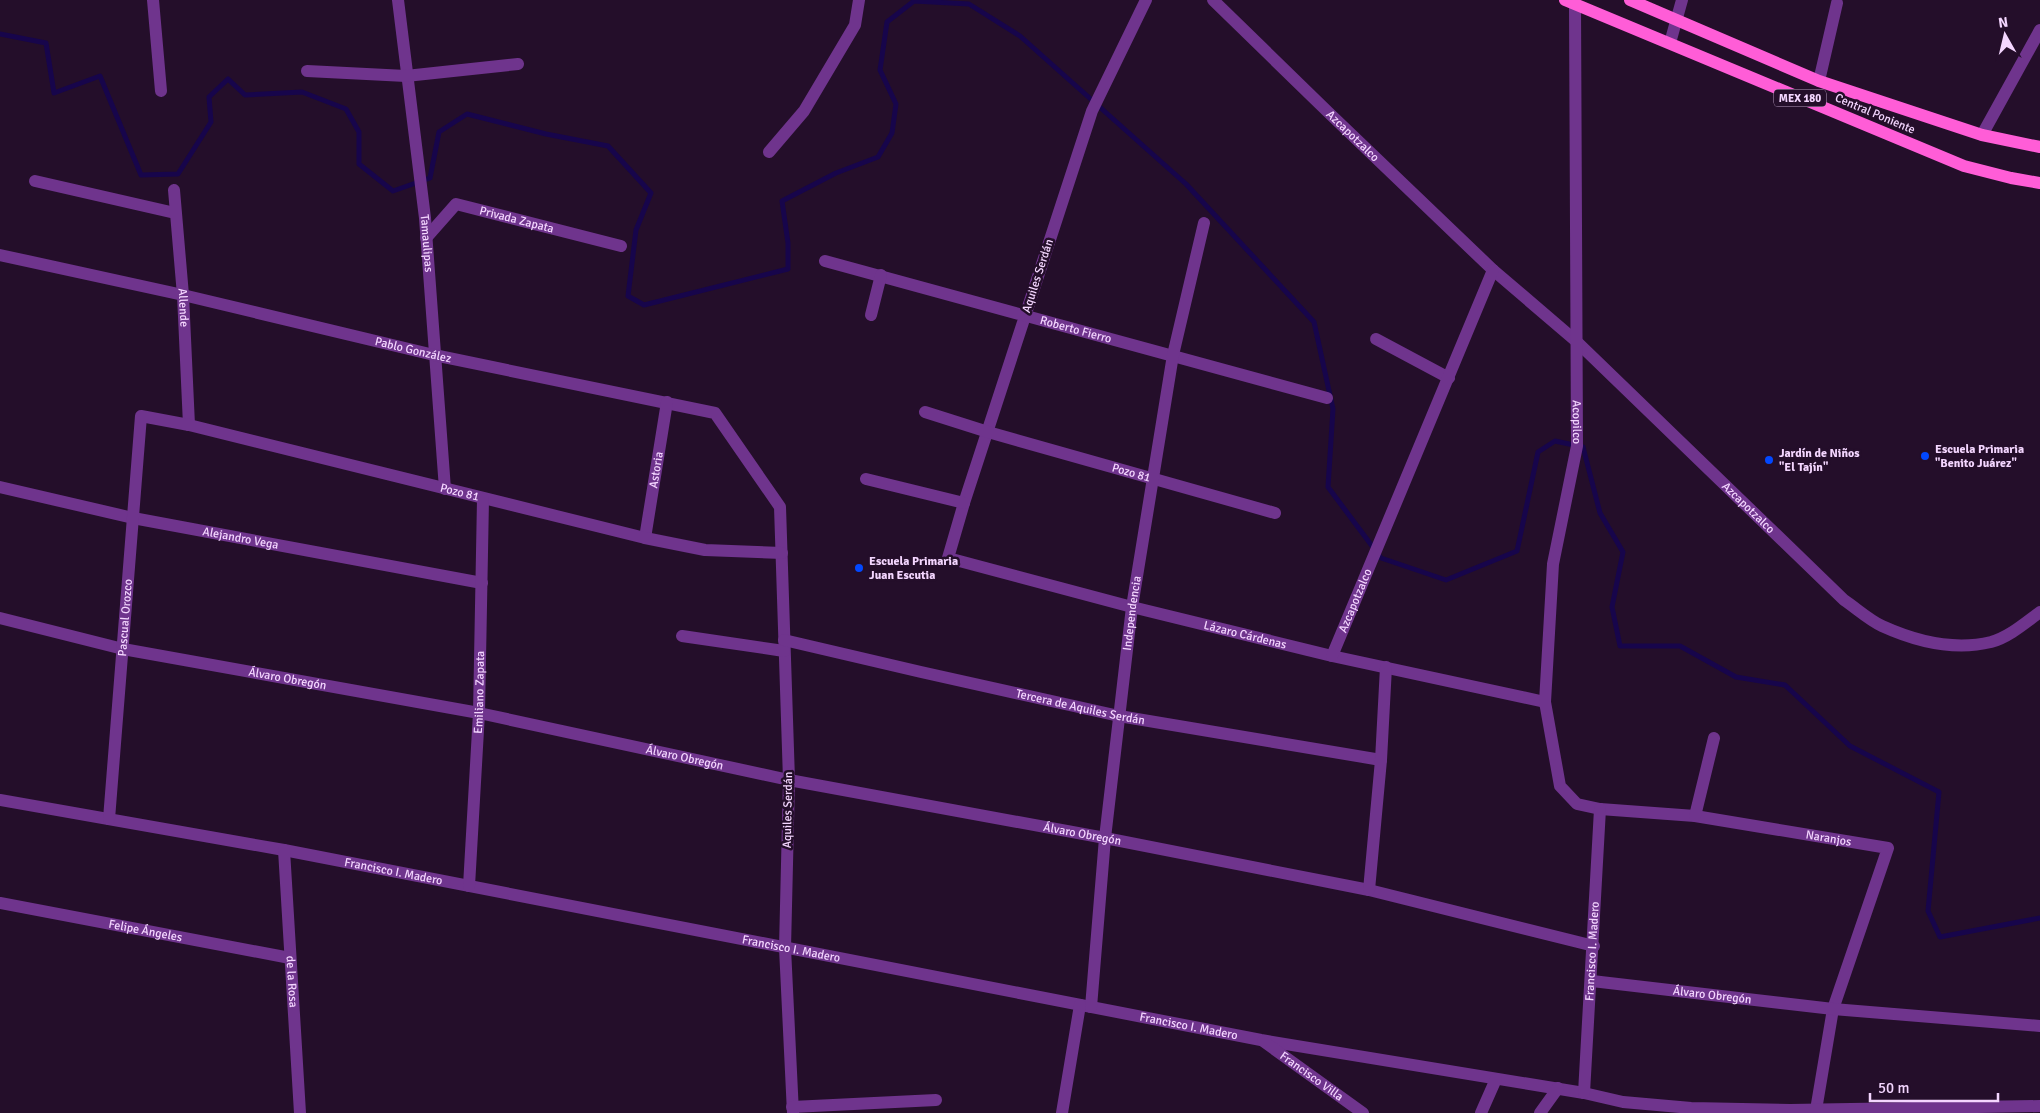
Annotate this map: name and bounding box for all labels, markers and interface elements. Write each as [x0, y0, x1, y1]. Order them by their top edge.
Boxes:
north arrow [1980, 10, 2030, 60]
text: N [1997, 14, 2009, 32]
road number: MEX 180 [1774, 90, 1826, 106]
street label: Central Poniente [1833, 90, 1917, 138]
street label: Azcapotzalco [1323, 107, 1383, 165]
street label: Privada Zapata [478, 203, 556, 236]
street label: Tamaulipas [417, 214, 436, 273]
street label: Aquiles Serdán [1019, 237, 1057, 315]
street label: Allende [175, 288, 192, 327]
street label: Roberto Fierro [1038, 313, 1113, 346]
street label: Pablo González [374, 334, 453, 366]
street label: Acopilco [1569, 400, 1584, 444]
place label: Escuela Primaria "Benito Juárez" [1935, 442, 2024, 471]
place label: Jardín de Niños "El Tajín" [1779, 446, 1860, 475]
street label: Astoria [646, 450, 666, 489]
marker: Escuela Primaria "Benito Juárez" [1919, 450, 1931, 462]
marker: Jardín de Niños "El Tajín" [1763, 454, 1775, 466]
street label: Pozo 81 [1110, 460, 1152, 485]
street label: Azcapotzalco [1719, 479, 1778, 537]
street label: Pozo 81 [439, 480, 481, 504]
street label: Alejandro Vega [201, 524, 280, 552]
place label: Escuela Primaria Juan Escutia [869, 554, 958, 583]
marker: Escuela Primaria Juan Escutia [853, 562, 865, 574]
street label: Azcapotzalco [1335, 566, 1375, 635]
street label: Independencia [1119, 575, 1144, 651]
street label: Pascual Orozco [114, 578, 136, 657]
street label: Lázaro Cárdenas [1202, 617, 1288, 652]
street label: Emiliano Zapata [470, 651, 488, 734]
street label: Álvaro Obregón [247, 664, 328, 693]
street label: Tercera de Aquiles Serdán [1015, 686, 1146, 728]
street label: Álvaro Obregón [645, 742, 725, 773]
street label: Aquiles Serdán [780, 772, 796, 848]
street label: Álvaro Obregón [1042, 819, 1123, 849]
street label: Naranjos [1805, 827, 1853, 849]
street label: Francisco I. Madero [343, 854, 444, 888]
street label: Francisco I. Madero [1582, 901, 1602, 1001]
street label: Felipe Ángeles [107, 916, 183, 945]
street label: Francisco I. Madero [741, 932, 841, 966]
street label: de la Rosa [283, 955, 301, 1008]
street label: Álvaro Obregón [1672, 983, 1752, 1007]
street label: Francisco I. Madero [1138, 1009, 1239, 1043]
street label: Francisco Villa [1277, 1048, 1347, 1104]
scale bar [1870, 1070, 1998, 1102]
text: 50 m [1878, 1079, 1909, 1097]

